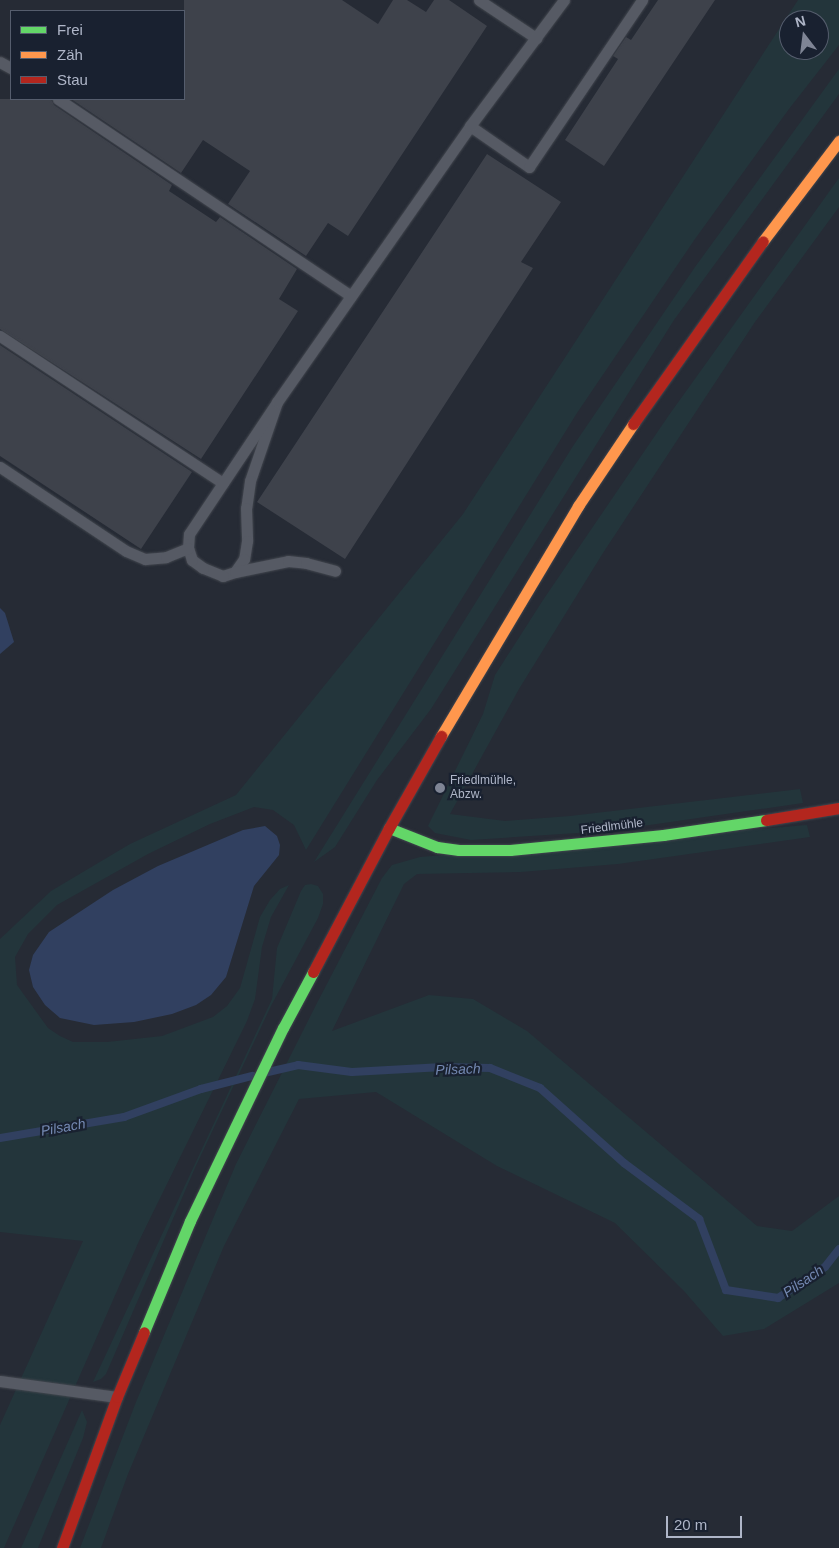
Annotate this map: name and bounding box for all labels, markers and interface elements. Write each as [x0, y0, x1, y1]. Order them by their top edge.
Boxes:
legend [10, 10, 185, 100]
north arrow [779, 10, 829, 60]
text: N [793, 12, 807, 31]
text: Frei [57, 21, 83, 38]
text: Zäh [57, 46, 83, 63]
text: Stau [57, 71, 88, 88]
place label: Friedlmühle, Abzw. [450, 774, 516, 802]
marker: Friedlmühle, Abzw. [434, 782, 446, 794]
street label: Friedlmühle [580, 816, 644, 838]
water label: Pilsach [435, 1060, 481, 1078]
water label: Pilsach [39, 1115, 87, 1139]
water label: Pilsach [780, 1261, 826, 1301]
scale bar [669, 1506, 745, 1538]
text: 20 m [674, 1516, 707, 1533]

